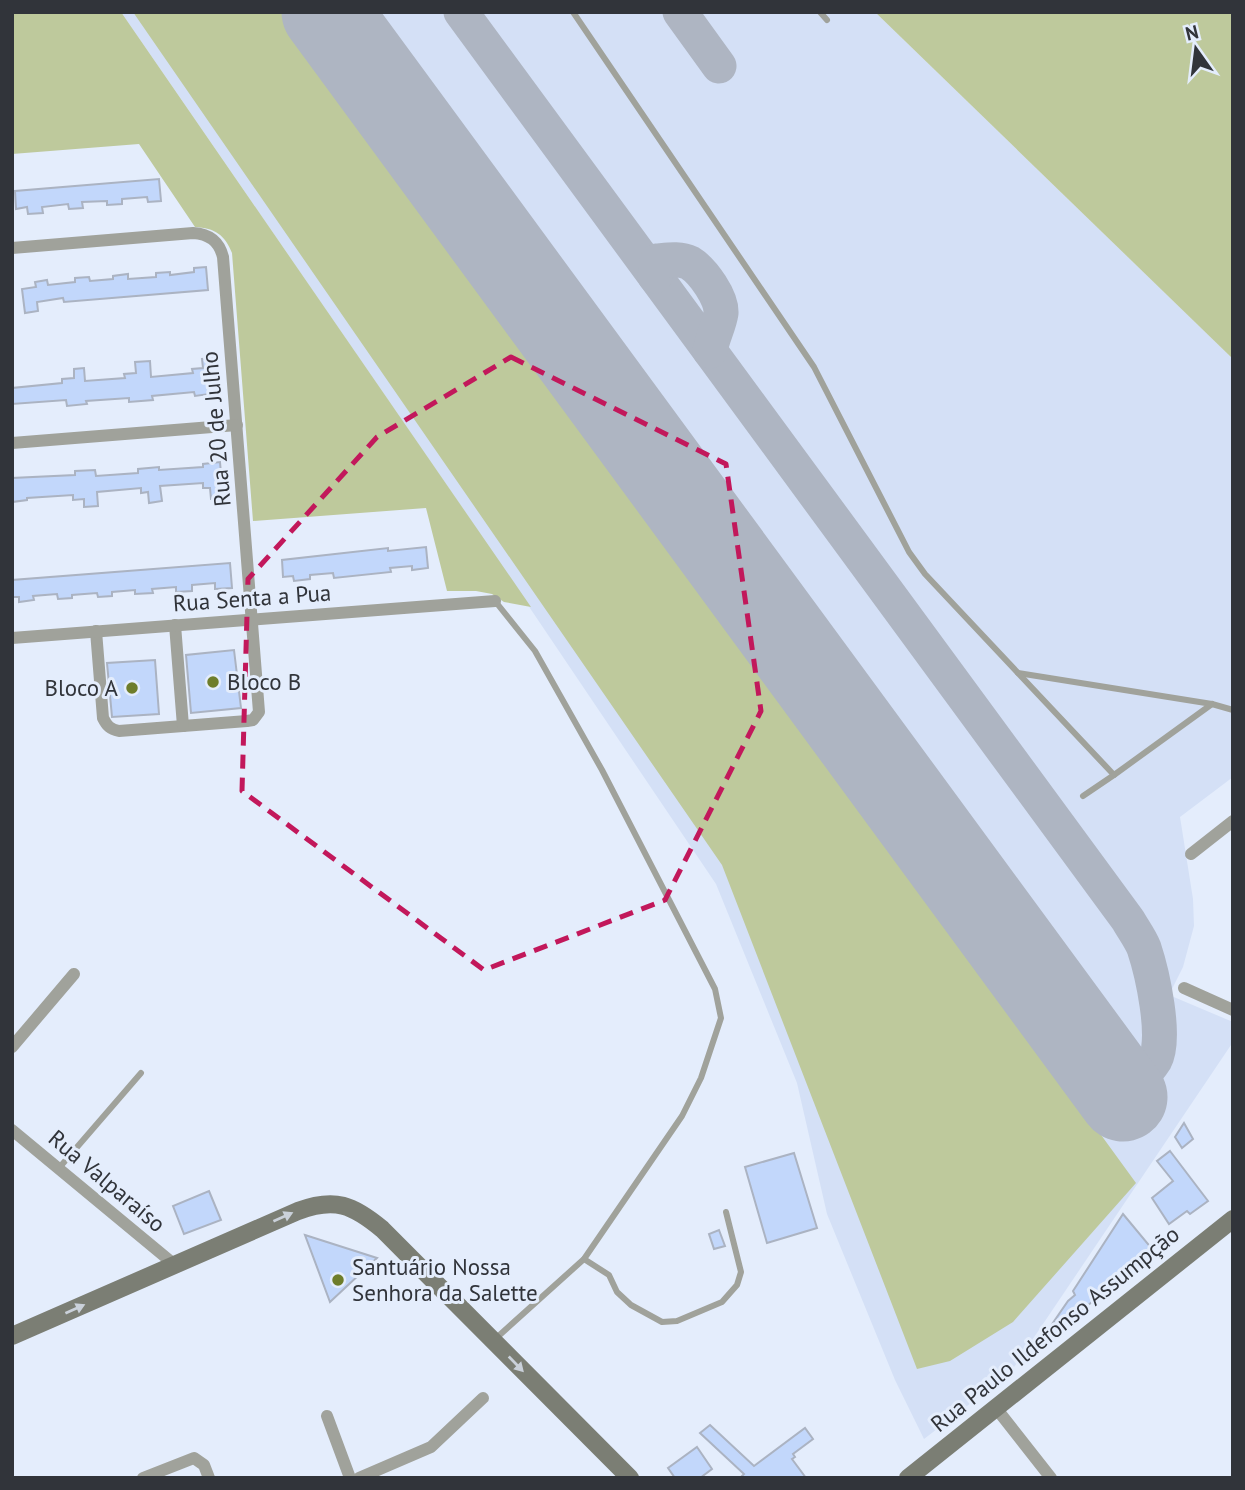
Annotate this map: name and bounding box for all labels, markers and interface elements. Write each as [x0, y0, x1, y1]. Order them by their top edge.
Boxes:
north arrow [1161, 14, 1231, 84]
text: N [1183, 19, 1201, 46]
street label: Rua 20 de Julho [194, 350, 237, 508]
street label: Rua Senta a Pua [172, 578, 332, 617]
place label: Bloco B [227, 667, 301, 696]
place label: Bloco A [44, 673, 119, 702]
marker: Bloco B [205, 674, 221, 690]
marker: Bloco A [124, 680, 140, 696]
street label: Rua Valparaíso [43, 1123, 172, 1238]
one-way arrow [273, 1211, 293, 1223]
street label: Rua Paulo Ildefonso Assumpção [924, 1219, 1185, 1438]
place label: Santuário Nossa Senhora da Salette [352, 1252, 538, 1307]
marker: Santuário Nossa Senhora da Salette [330, 1272, 346, 1288]
one-way arrow [65, 1303, 86, 1314]
one-way arrow [507, 1356, 524, 1373]

